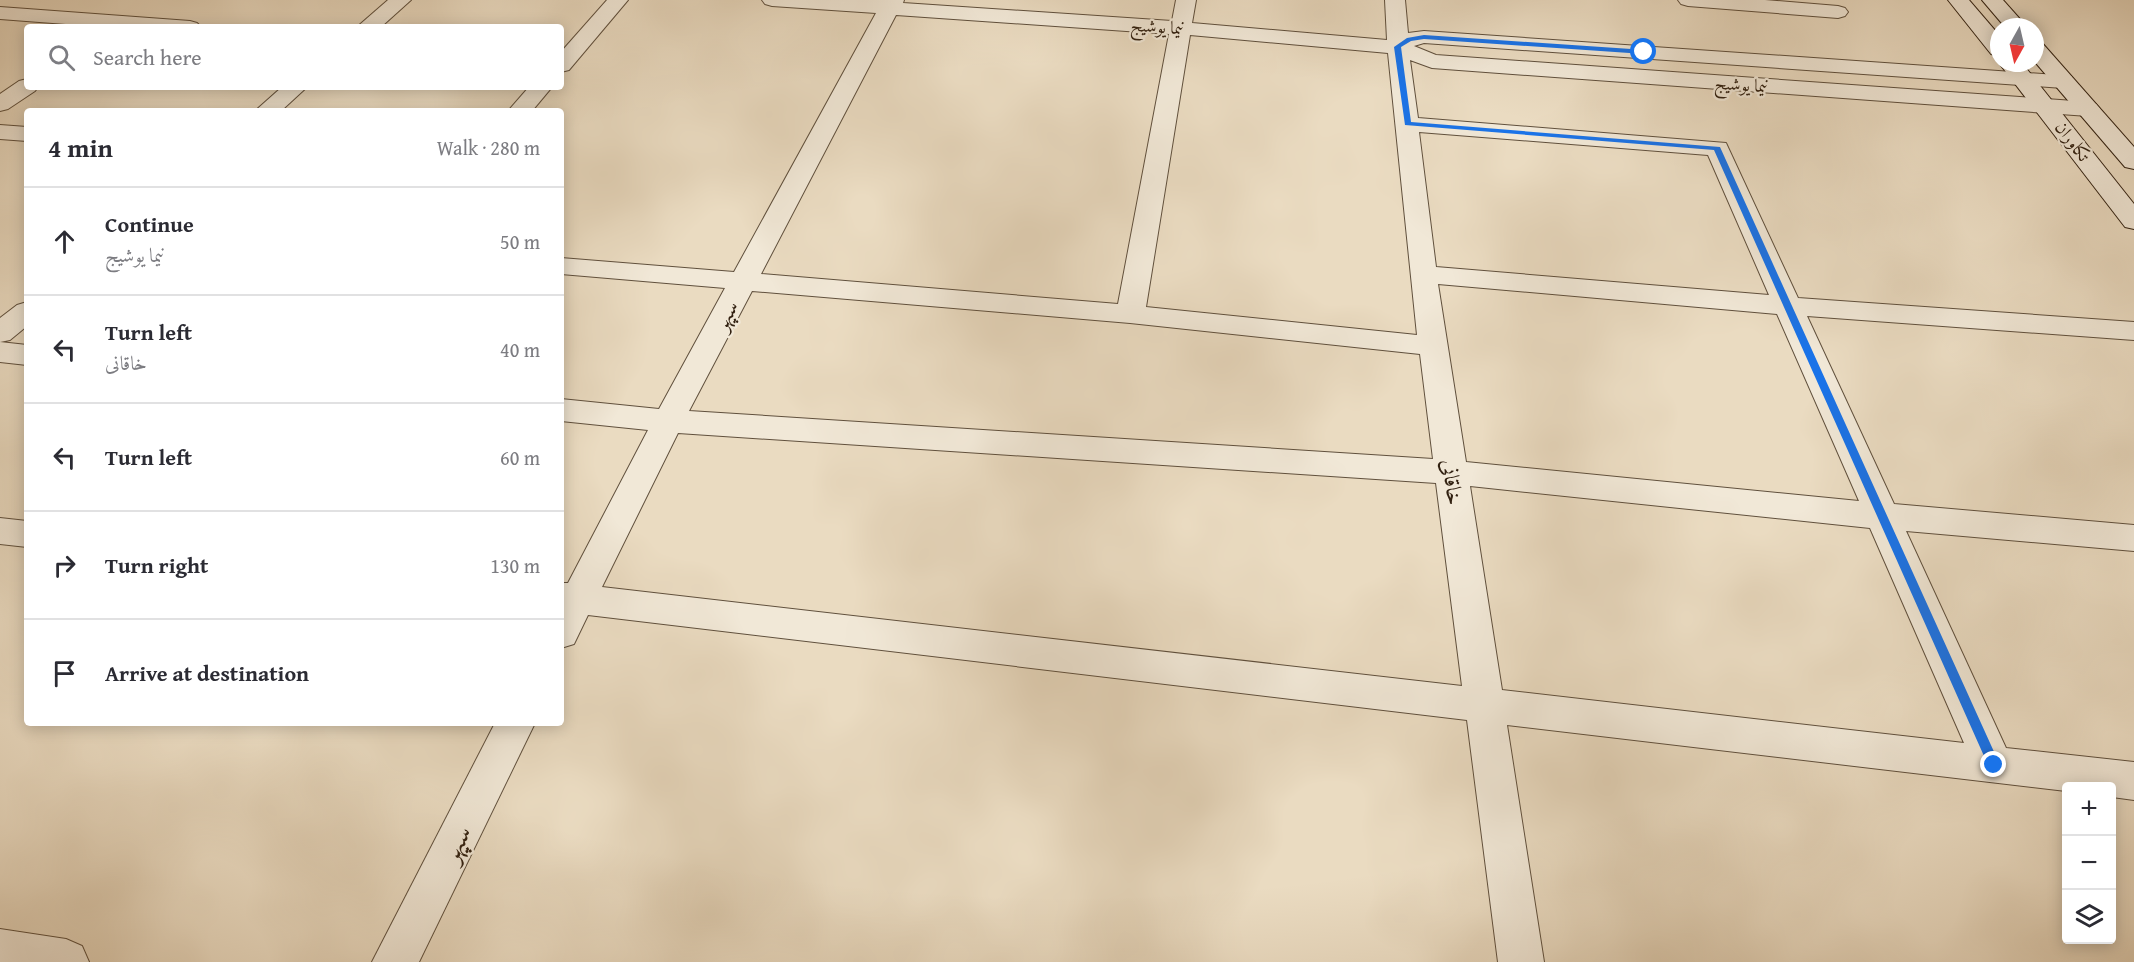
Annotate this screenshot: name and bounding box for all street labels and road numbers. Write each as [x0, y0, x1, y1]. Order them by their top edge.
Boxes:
street label: نیما یوشیج [1129, 11, 1185, 44]
street label: نیما یوشیج [1713, 69, 1769, 102]
street label: تکاوران [2049, 115, 2098, 168]
street label: سپهر [703, 294, 746, 338]
street label: خاقانی [1434, 457, 1472, 507]
street label: سپهر [427, 817, 481, 871]

